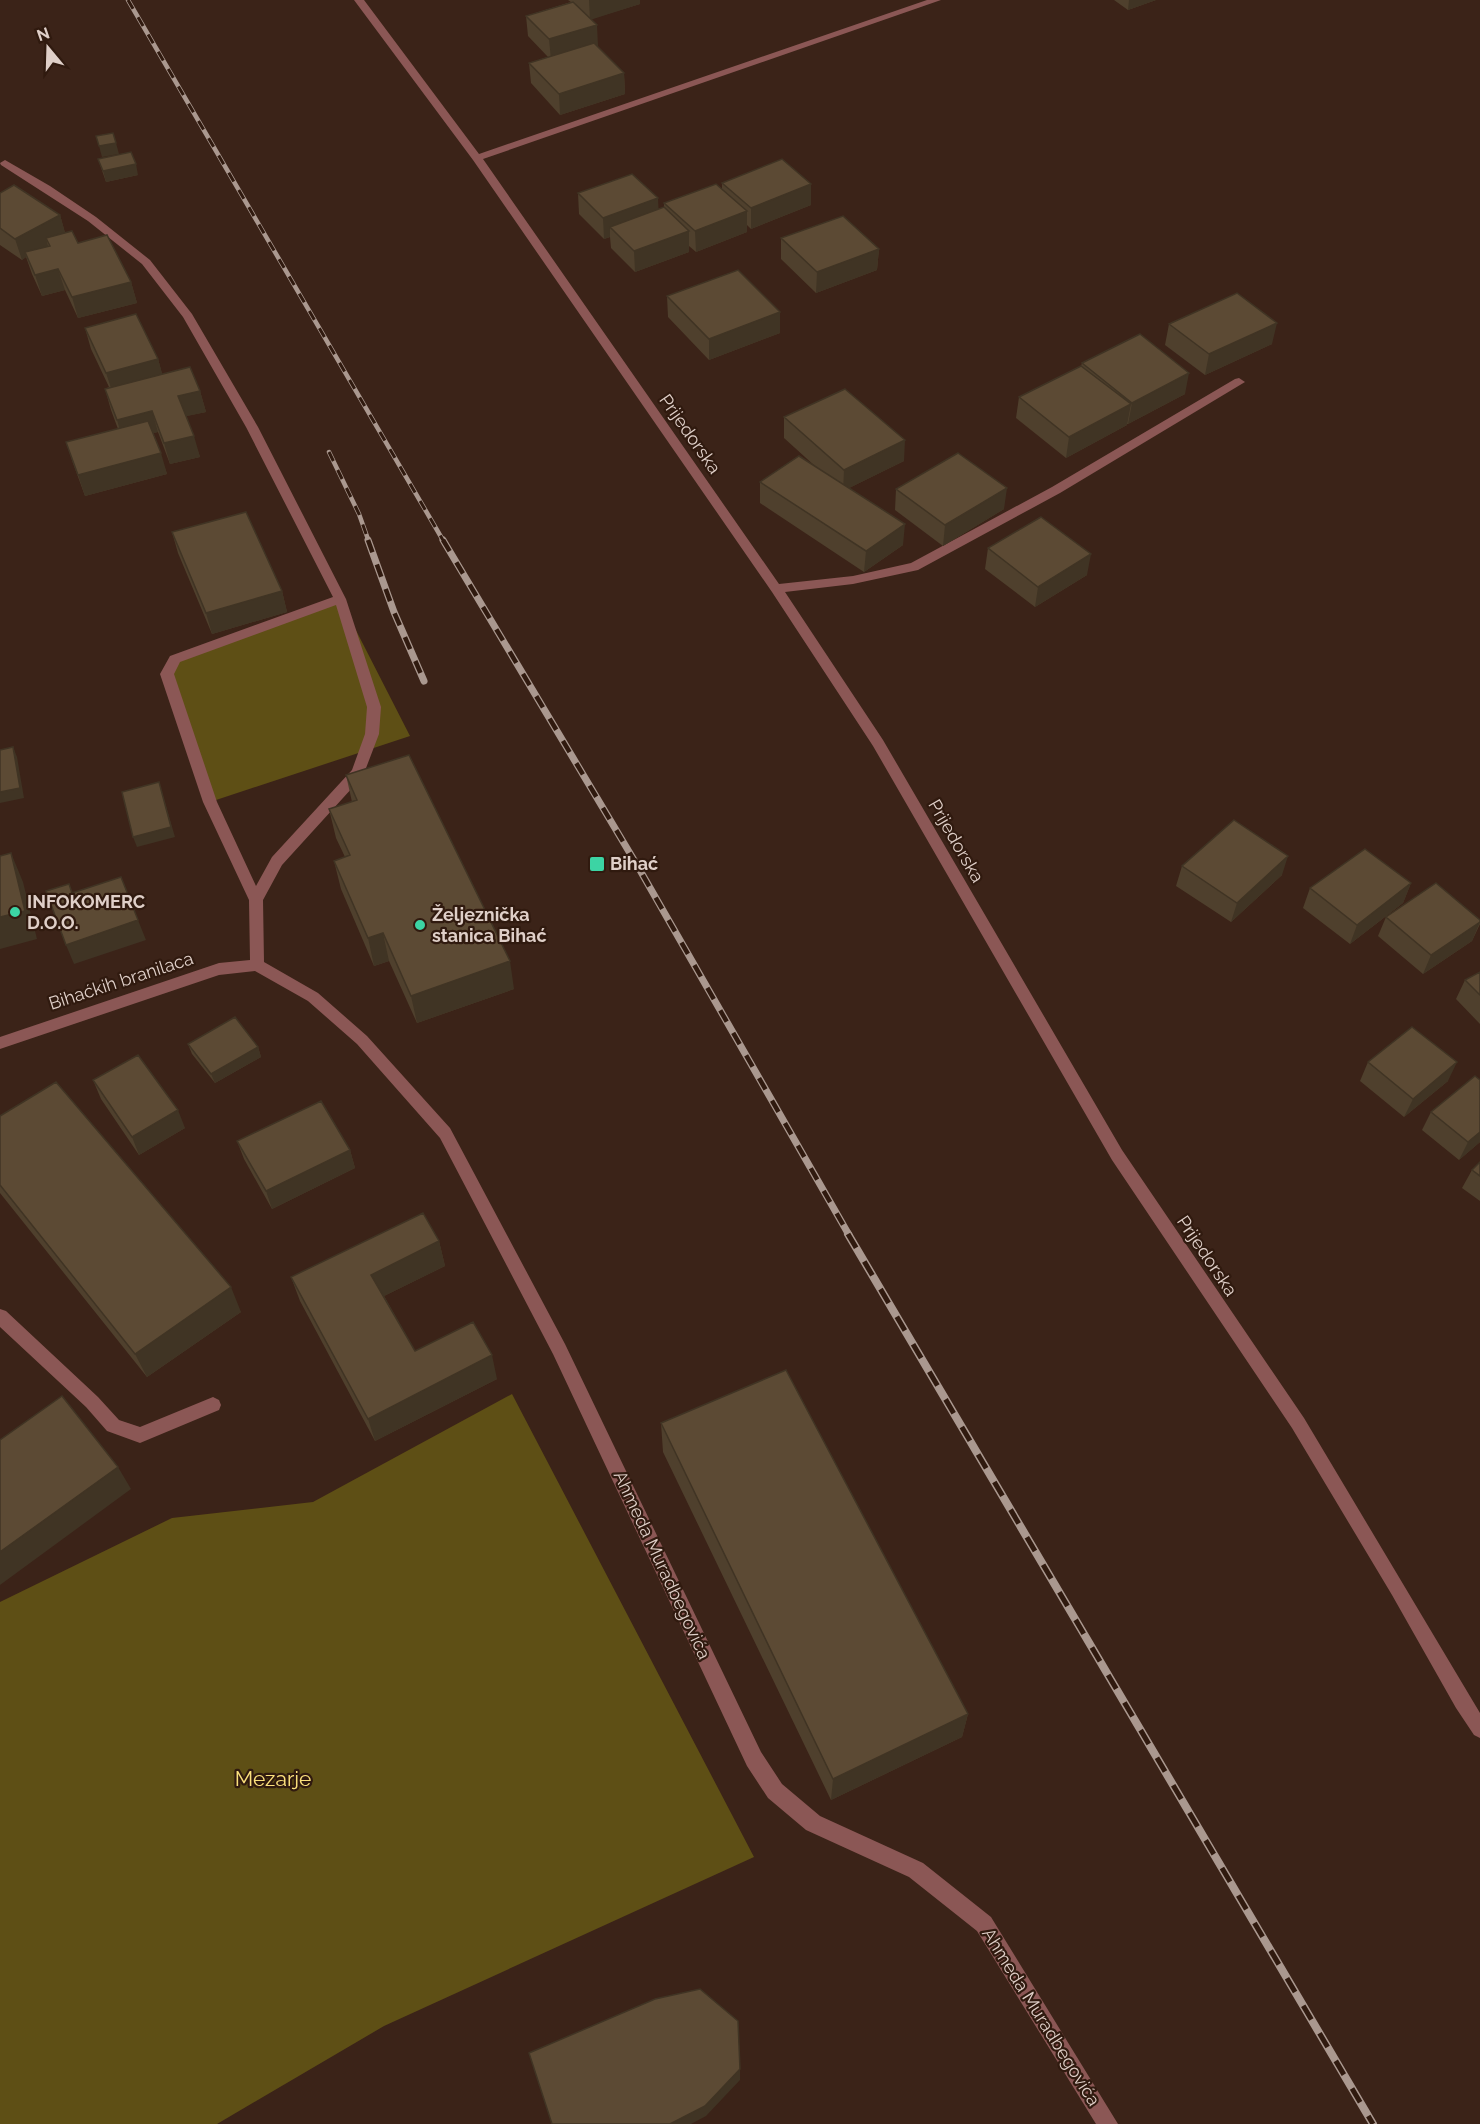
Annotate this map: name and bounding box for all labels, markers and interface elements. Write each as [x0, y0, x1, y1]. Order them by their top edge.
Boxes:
north arrow [18, 18, 78, 78]
text: N [34, 23, 52, 45]
street label: Prijedorska [655, 390, 725, 478]
street label: Prijedorska [924, 796, 989, 886]
place label: Bihać [610, 853, 658, 874]
marker: Bihać [588, 855, 606, 873]
place label: INFOKOMERC D.O.O. [27, 891, 145, 933]
place label: Željeznička stanica Bihać [432, 904, 547, 946]
marker: INFOKOMERC D.O.O. [8, 905, 22, 919]
marker: Željeznička stanica Bihać [413, 918, 427, 932]
street label: Bihaćkih branilaca [46, 947, 196, 1014]
street label: Prijedorska [1173, 1212, 1242, 1300]
street label: Ahmeda Muradbegovića [610, 1467, 715, 1662]
park label: Mezarje [235, 1766, 311, 1791]
street label: Ahmeda Muradbegovića [978, 1924, 1105, 2109]

